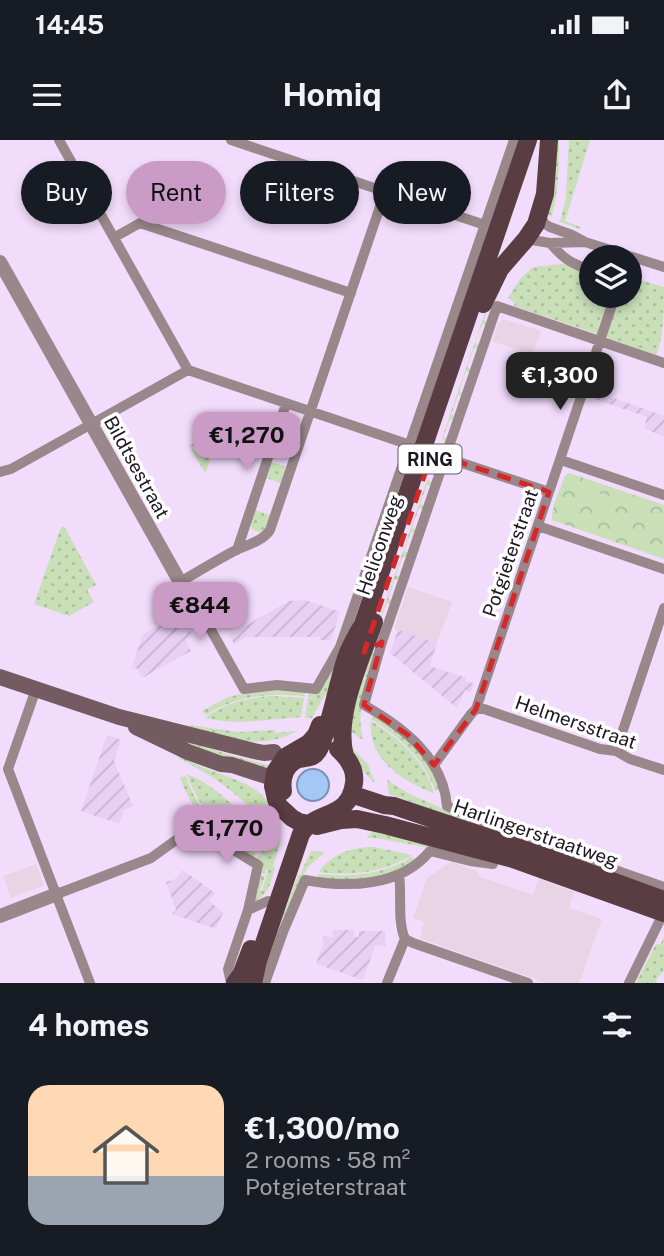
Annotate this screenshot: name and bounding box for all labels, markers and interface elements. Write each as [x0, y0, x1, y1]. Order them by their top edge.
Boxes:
text: 14:45 [35, 9, 104, 40]
icon: menu [28, 76, 66, 114]
text: Homiq [282, 76, 382, 113]
icon: share [598, 76, 636, 114]
chip: Buy [21, 161, 112, 224]
chip: Rent [126, 161, 226, 224]
chip: Filters [240, 161, 359, 224]
chip: New [373, 161, 471, 224]
map controls [579, 245, 642, 308]
button: layers [579, 245, 642, 308]
pin: €1,300 [503, 352, 617, 412]
text: €1,300 [522, 361, 598, 388]
street label: Bildtsestraat [100, 412, 174, 522]
pin: €1,270 [190, 412, 304, 472]
text: €1,270 [209, 421, 285, 448]
road number: RING [398, 444, 462, 474]
street label: Potgieterstraat [478, 486, 542, 620]
street label: Heliconweg [352, 492, 406, 598]
pin: €844 [159, 582, 241, 642]
text: €844 [170, 591, 230, 618]
street label: Helmersstraat [512, 691, 640, 753]
street label: Harlingerstraatweg [451, 795, 621, 872]
pin: €1,770 [170, 806, 284, 865]
text: €1,770 [191, 814, 263, 841]
icon: filters [598, 1006, 636, 1044]
text: 4 homes [28, 1007, 149, 1043]
text: €1,300/mo [245, 1110, 400, 1146]
icon: home [84, 1113, 168, 1197]
text: 2 rooms · 58 m² [245, 1146, 410, 1173]
text: Potgieterstraat [245, 1173, 407, 1200]

